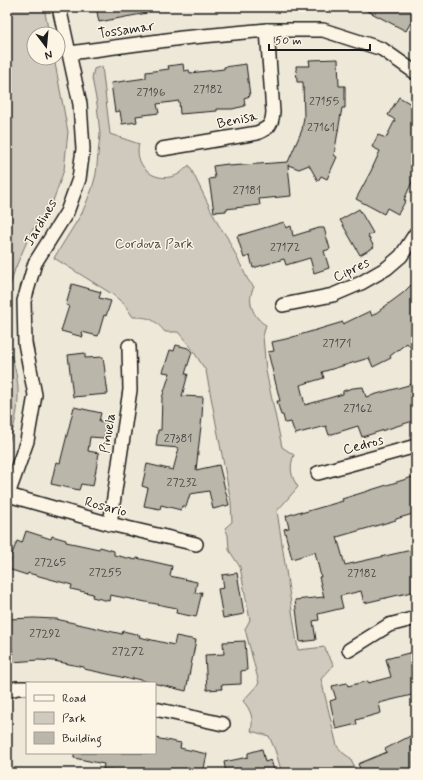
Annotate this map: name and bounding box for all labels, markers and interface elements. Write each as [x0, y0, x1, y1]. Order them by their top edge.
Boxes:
street label: Tossamar [97, 17, 156, 43]
north arrow [26, 26, 66, 66]
scale bar [269, 26, 370, 52]
text: 50 m [275, 33, 302, 49]
text: N [43, 47, 54, 62]
house number: 27182 [193, 82, 223, 98]
house number: 27196 [136, 85, 166, 101]
house number: 27155 [309, 94, 339, 110]
street label: Benisa [215, 107, 260, 133]
house number: 27161 [307, 120, 335, 136]
house number: 27181 [233, 183, 261, 199]
street label: Jardines [20, 196, 61, 249]
park label: Cordova Park [115, 235, 193, 253]
house number: 27172 [270, 240, 300, 256]
street label: Cipres [330, 253, 373, 286]
house number: 27171 [322, 336, 352, 352]
house number: 27162 [343, 401, 373, 417]
street label: Pinuela [96, 412, 120, 455]
house number: 27381 [164, 431, 192, 447]
street label: Cedros [341, 431, 385, 459]
house number: 27232 [167, 475, 197, 491]
street label: Rosario [83, 493, 129, 521]
house number: 27265 [34, 555, 66, 571]
house number: 27255 [89, 565, 121, 581]
house number: 27182 [347, 566, 377, 582]
house number: 27292 [29, 626, 61, 642]
house number: 27272 [112, 644, 144, 660]
legend [26, 682, 156, 754]
text: Road [62, 691, 86, 707]
text: Park [62, 711, 86, 727]
text: Building [62, 731, 102, 748]

